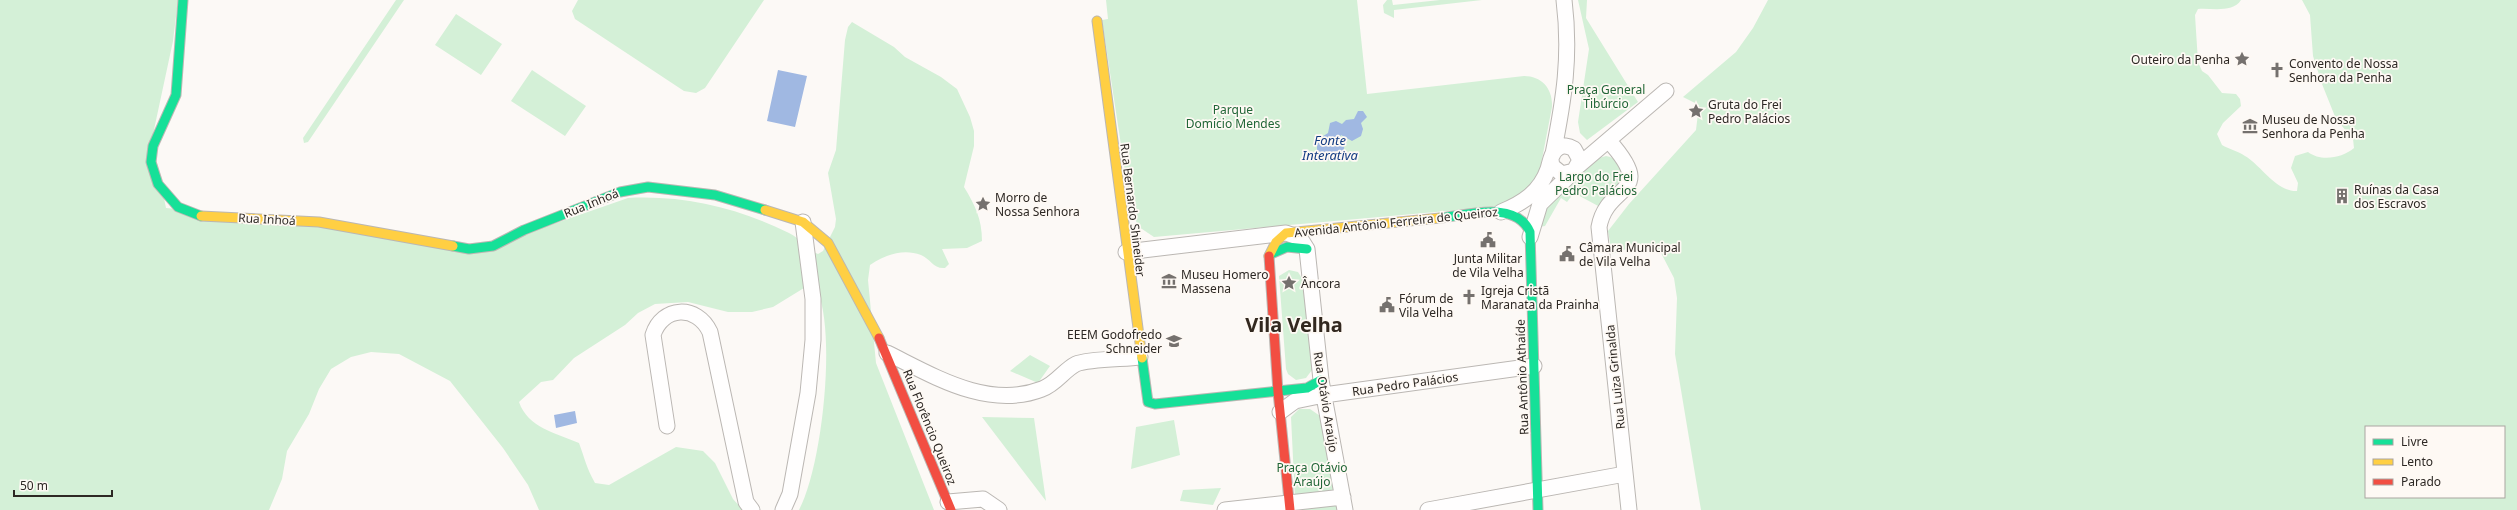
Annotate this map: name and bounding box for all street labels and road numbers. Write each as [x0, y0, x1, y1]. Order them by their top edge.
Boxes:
street label: Rua Bernardo Shineider [1116, 142, 1150, 278]
street label: Rua Inhoá [561, 184, 621, 222]
street label: Avenida Antônio Ferreira de Queiroz [1293, 203, 1499, 241]
street label: Rua Inhoá [238, 209, 296, 229]
street label: Rua Antônio Athaíde [1511, 319, 1533, 435]
street label: Rua Luiza Grinalda [1601, 324, 1629, 430]
street label: Rua Otávio Araújo [1310, 350, 1342, 454]
street label: Rua Florêncio Queiroz [899, 367, 961, 488]
street label: Rua Pedro Palácios [1351, 368, 1459, 400]

